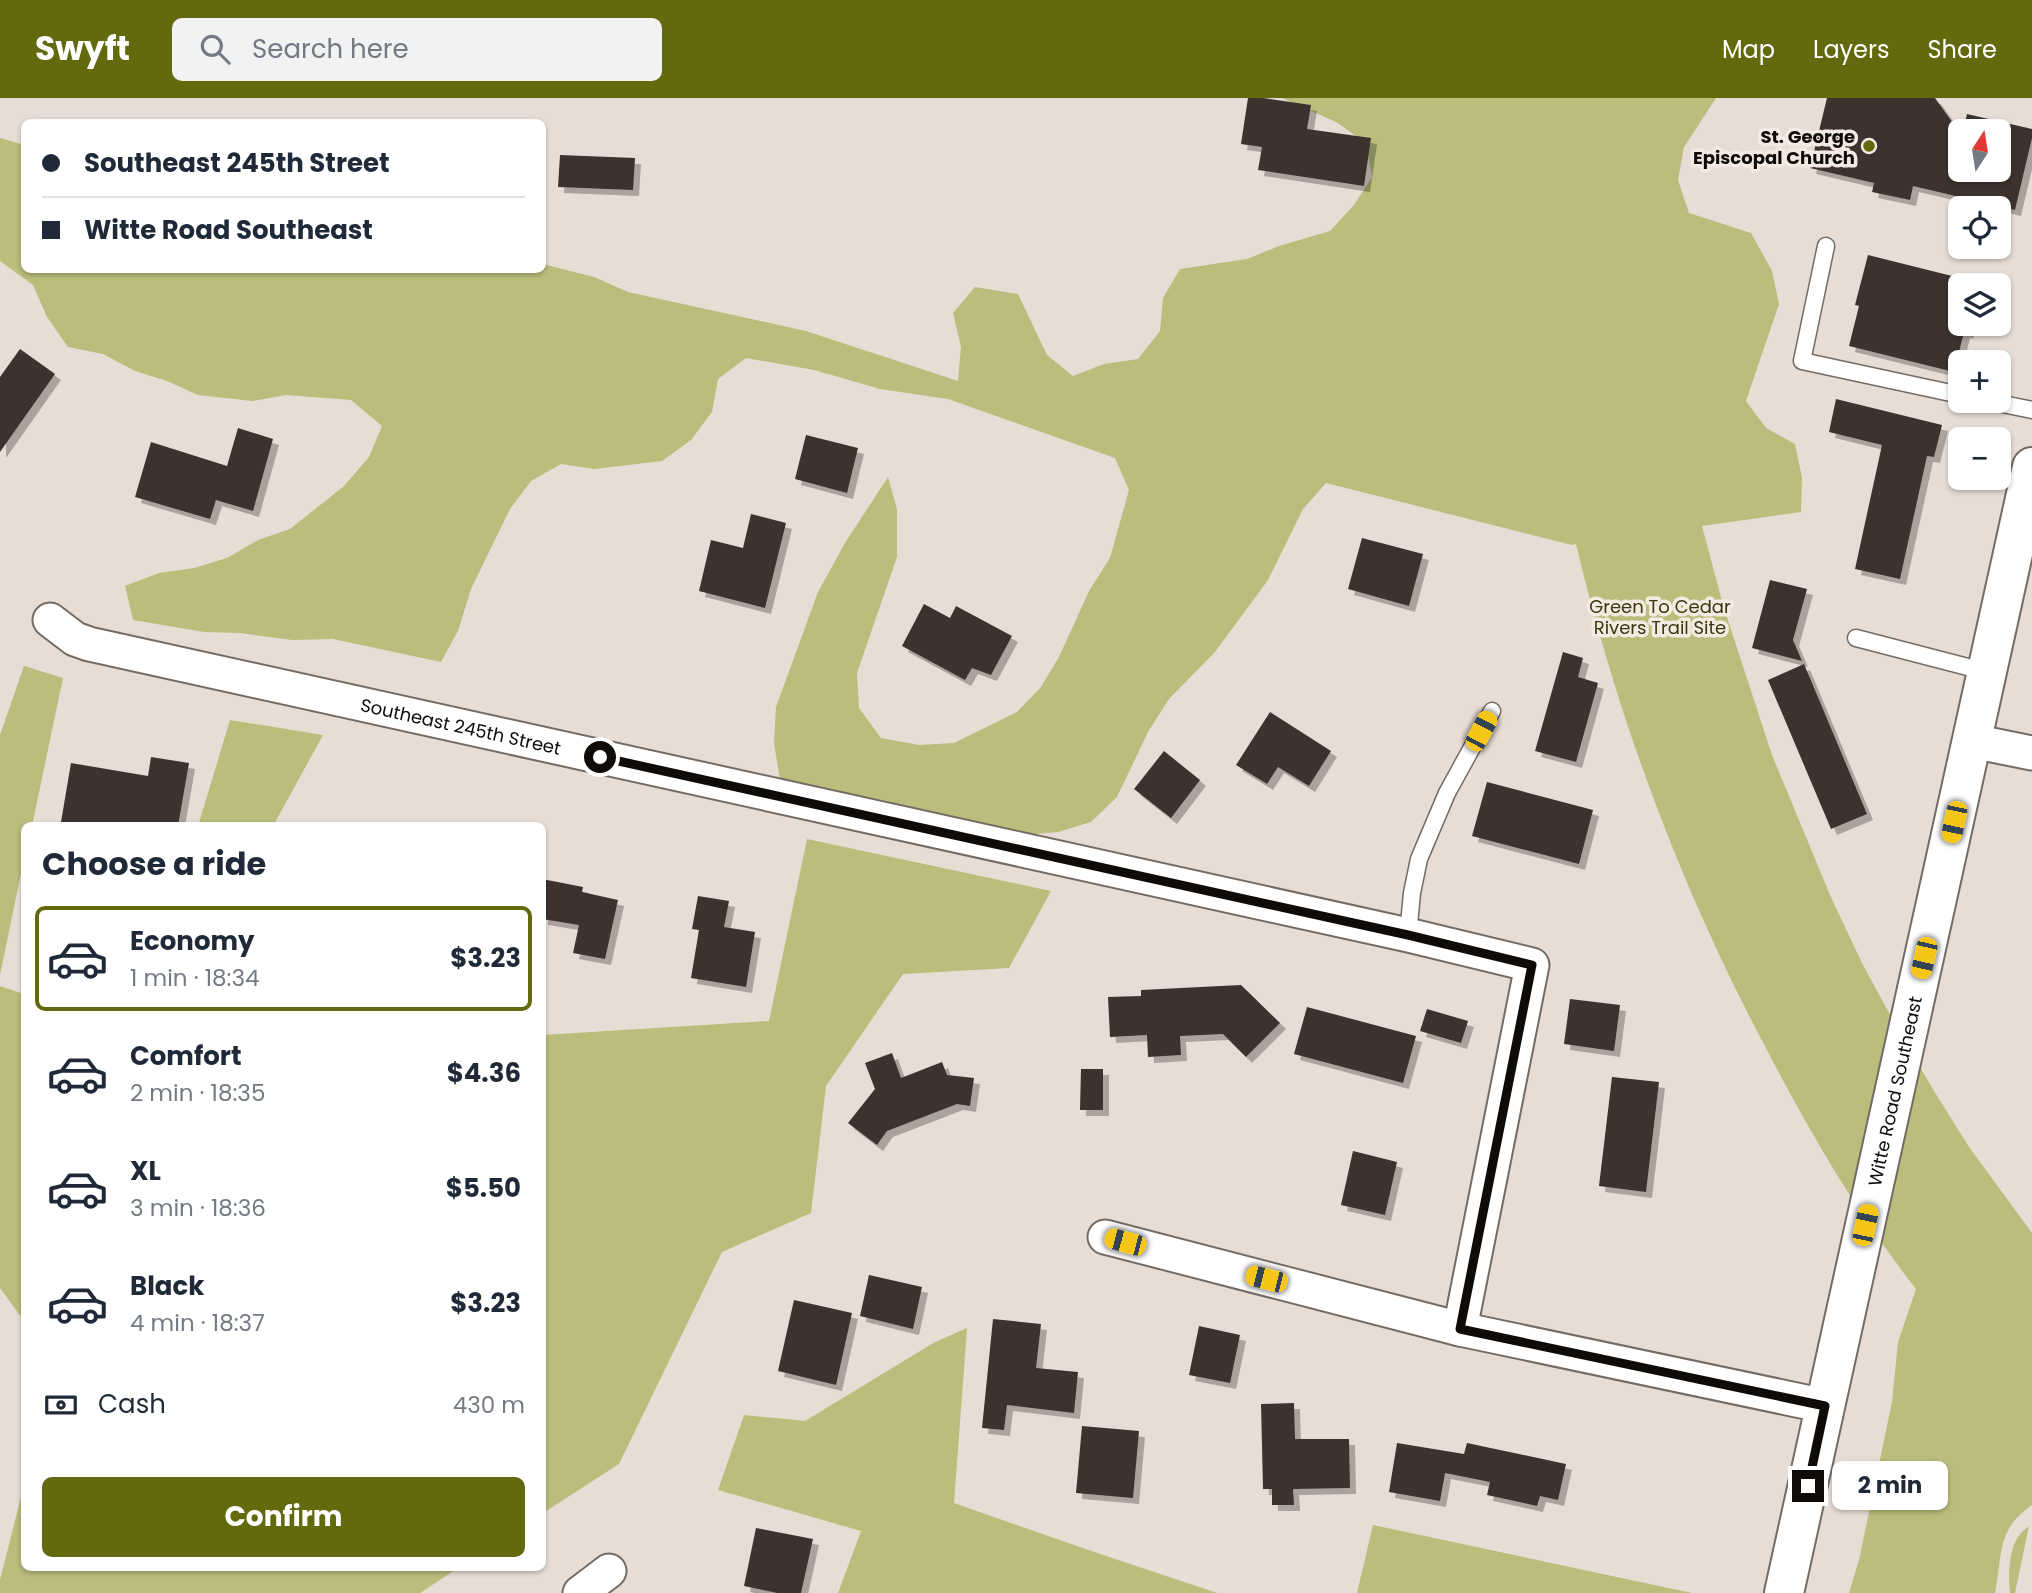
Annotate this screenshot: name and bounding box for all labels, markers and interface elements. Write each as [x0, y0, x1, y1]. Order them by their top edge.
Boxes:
search box [172, 18, 662, 81]
text: Swyft [35, 25, 130, 72]
icon: search [196, 30, 234, 68]
text: Search here [252, 31, 409, 67]
text: Map [1722, 33, 1775, 66]
text: Layers [1813, 33, 1889, 66]
text: Share [1927, 33, 1997, 66]
north arrow [1948, 119, 2011, 182]
map controls [1948, 119, 2011, 490]
place label: St. George Episcopal Church [1693, 124, 1855, 170]
marker: St. George Episcopal Church [1861, 138, 1877, 154]
text: Southeast 245th Street [84, 145, 390, 181]
button: locate [1948, 196, 2011, 259]
text: Witte Road Southeast [84, 212, 373, 248]
button: layers [1948, 273, 2011, 336]
button: + [1948, 350, 2011, 413]
button: − [1948, 427, 2011, 490]
park label: Green To Cedar Rivers Trail Site [1589, 594, 1731, 640]
street label: Southeast 245th Street [358, 692, 563, 760]
car [1462, 708, 1501, 754]
route start [584, 741, 616, 773]
car [1940, 799, 1969, 845]
text: Choose a ride [42, 841, 266, 886]
text: Economy [130, 923, 254, 959]
icon: car [46, 927, 109, 990]
car [1910, 935, 1939, 981]
text: $3.23 [450, 940, 521, 976]
text: 1 min · 18:34 [130, 962, 260, 994]
street label: Witte Road Southeast [1862, 994, 1928, 1188]
text: Comfort [130, 1038, 242, 1074]
icon: car [46, 1042, 109, 1105]
text: $4.36 [447, 1055, 521, 1091]
text: 2 min · 18:35 [130, 1077, 265, 1109]
text: XL [130, 1153, 161, 1189]
icon: car [46, 1157, 109, 1220]
text: $5.50 [446, 1170, 521, 1206]
text: 3 min · 18:36 [130, 1192, 266, 1224]
car [1851, 1202, 1880, 1248]
car [1102, 1226, 1149, 1258]
car [1244, 1264, 1289, 1294]
text: Black [130, 1268, 204, 1304]
icon: car [46, 1272, 109, 1335]
text: $3.23 [450, 1285, 521, 1321]
text: 4 min · 18:37 [130, 1307, 265, 1339]
icon: cash [42, 1386, 80, 1424]
text: Cash [98, 1386, 166, 1422]
text: 430 m [453, 1389, 525, 1421]
callout: 2 min [1832, 1462, 1948, 1510]
text: 2 min [1858, 1469, 1922, 1501]
route end [1792, 1470, 1824, 1502]
button: Confirm [42, 1477, 525, 1557]

